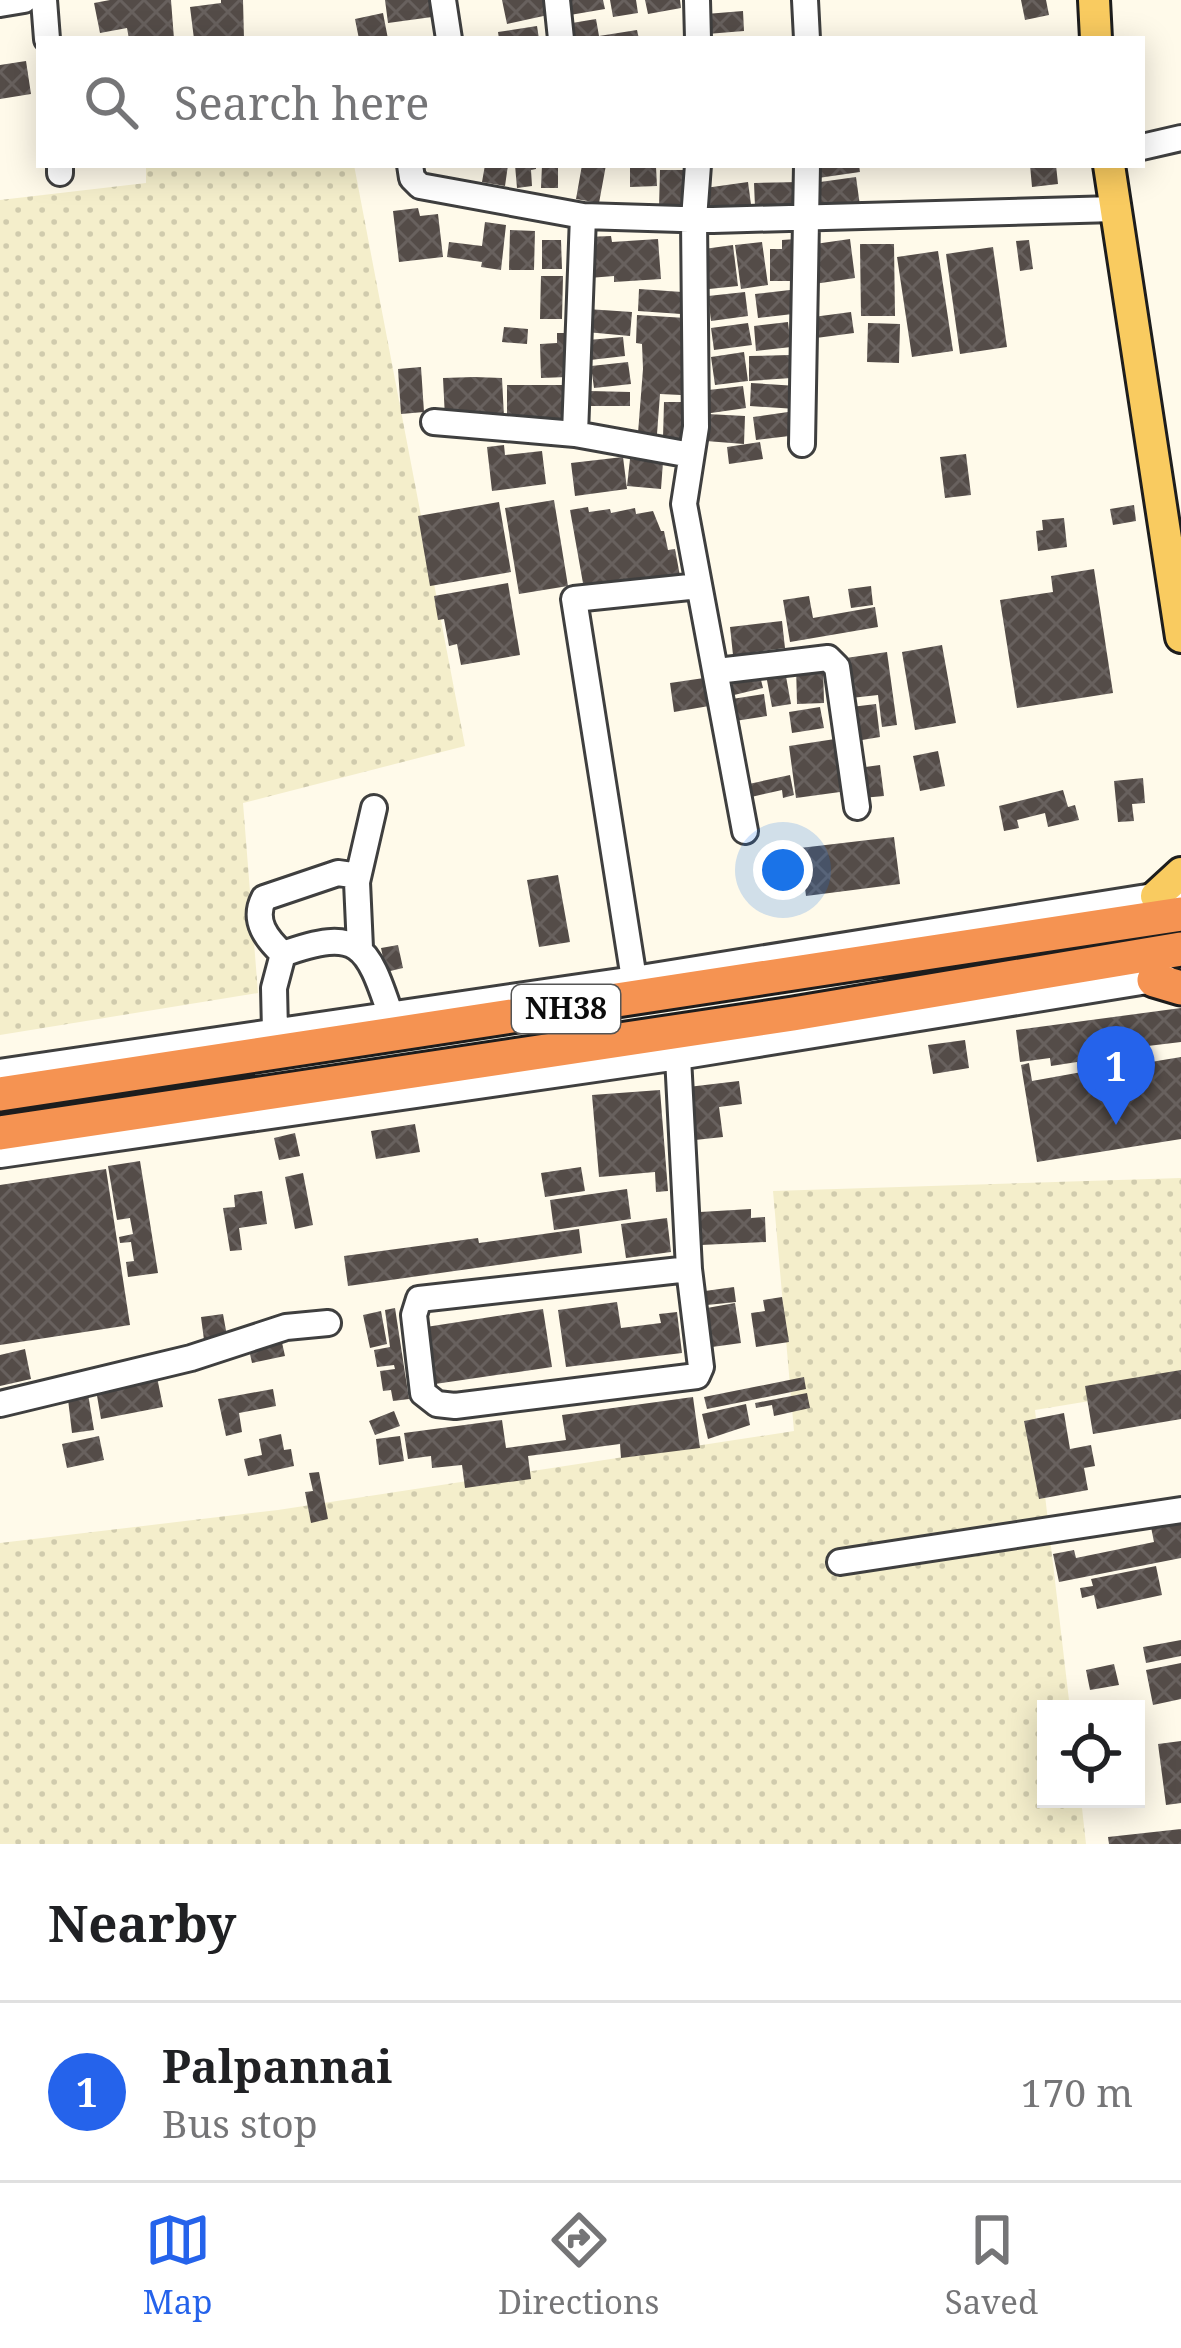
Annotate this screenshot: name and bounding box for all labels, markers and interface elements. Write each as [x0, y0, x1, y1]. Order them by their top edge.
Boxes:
search box [36, 36, 1145, 168]
icon: search [78, 69, 144, 135]
text: Search here [174, 72, 429, 133]
your location [753, 840, 813, 900]
road number: NH38 [512, 985, 620, 1033]
pin: 1 [1077, 1026, 1155, 1125]
map controls [1037, 1700, 1145, 1808]
button: locate [1037, 1700, 1145, 1808]
text: Nearby [48, 1887, 236, 1957]
text: Palpannai [162, 2035, 392, 2096]
text: 1 [76, 2065, 98, 2118]
text: 170 m [1021, 2065, 1133, 2118]
text: Bus stop [162, 2096, 318, 2149]
tab: Map [143, 2207, 213, 2324]
tab: Directions [498, 2207, 659, 2324]
tab: Saved [945, 2207, 1038, 2324]

